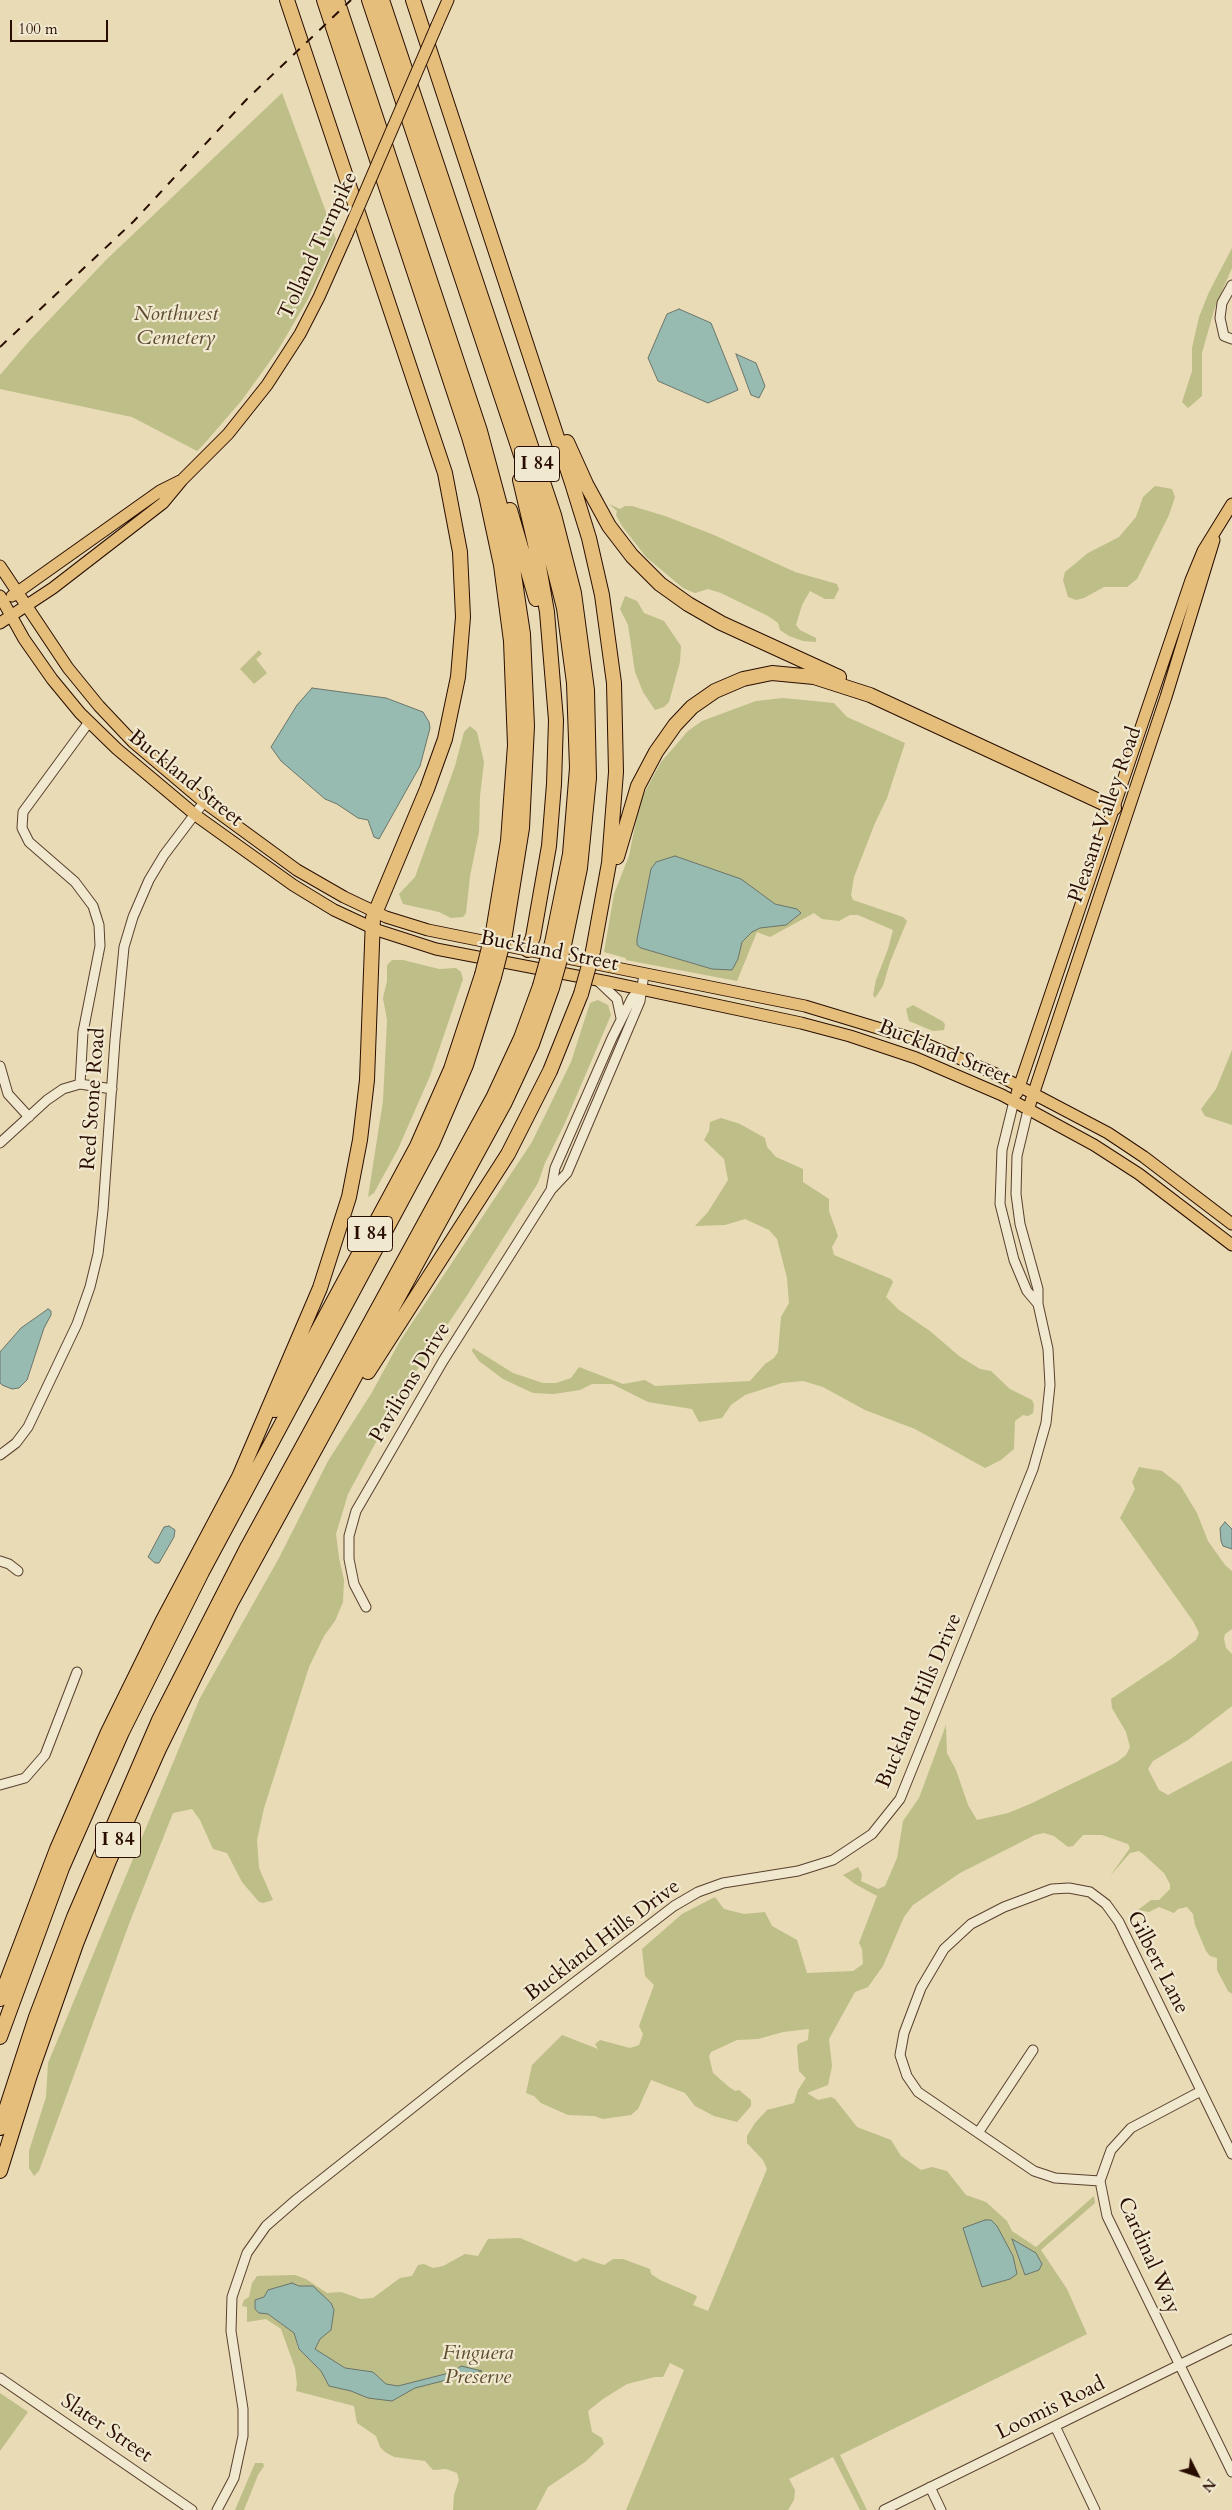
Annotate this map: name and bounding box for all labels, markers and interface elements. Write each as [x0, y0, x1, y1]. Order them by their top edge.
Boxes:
scale bar [12, 10, 110, 42]
text: 100 m [18, 19, 58, 39]
street label: Tolland Turnpike [274, 168, 364, 324]
park label: Northwest Cemetery [134, 302, 218, 352]
road number: I 84 [514, 446, 560, 482]
street label: Pleasant Valley Road [1064, 724, 1148, 906]
street label: Buckland Street [123, 725, 247, 833]
street label: Buckland Street [478, 926, 620, 978]
street label: Buckland Street [874, 1015, 1014, 1091]
street label: Red Stone Road [76, 1027, 112, 1171]
road number: I 84 [348, 1216, 392, 1252]
street label: Pavilions Drive [365, 1318, 457, 1448]
street label: Buckland Hills Drive [872, 1610, 968, 1792]
road number: I 84 [96, 1822, 140, 1858]
street label: Buckland Hills Drive [521, 1875, 685, 2007]
street label: Gilbert Lane [1120, 1907, 1194, 2019]
street label: Cardinal Way [1111, 2194, 1185, 2318]
park label: Finguera Preserve [442, 2341, 514, 2391]
street label: Loomis Road [992, 2372, 1110, 2446]
street label: Slater Street [55, 2389, 157, 2469]
north arrow [1172, 2450, 1222, 2500]
text: N [1198, 2474, 1220, 2496]

